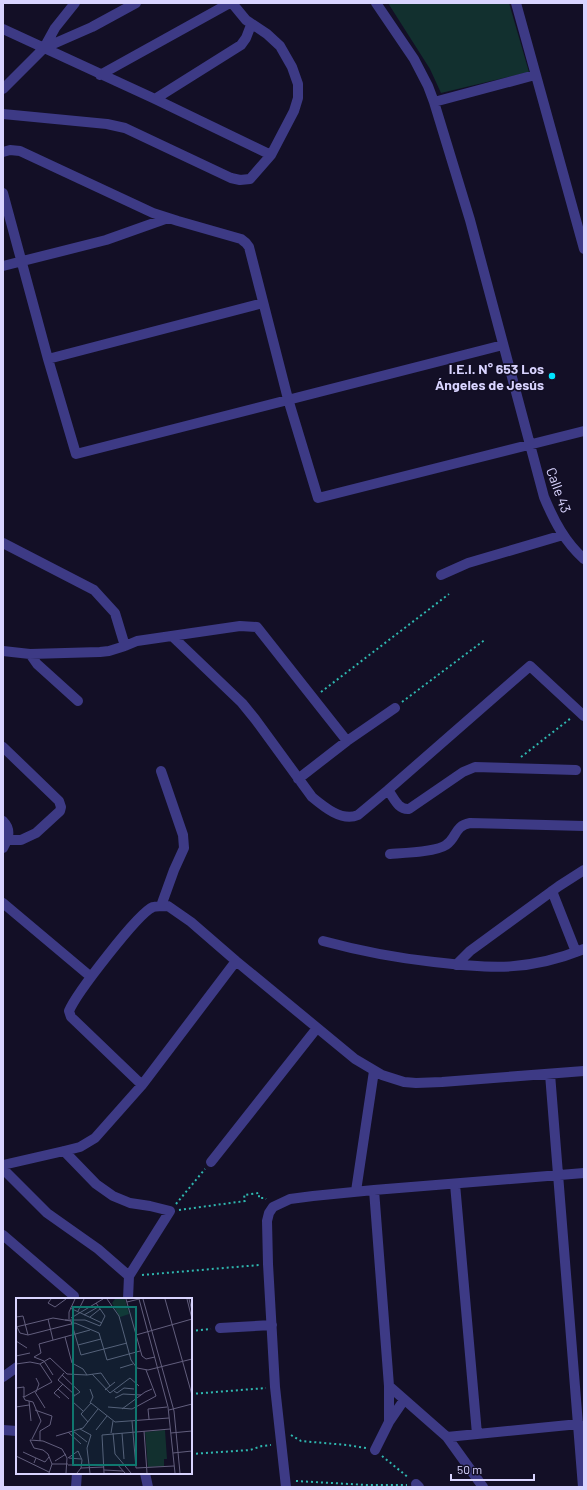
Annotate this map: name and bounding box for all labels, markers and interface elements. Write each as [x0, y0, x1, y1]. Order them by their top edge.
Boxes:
place label: I.E.I. N° 653 Los Ángeles de Jesús [435, 360, 544, 393]
marker: I.E.I. N° 653 Los Ángeles de Jesús [547, 371, 557, 381]
street label: Calle 43 [543, 465, 575, 515]
inset map [16, 1298, 192, 1474]
scale bar [451, 1456, 534, 1482]
text: 50 m [457, 1462, 482, 1476]

